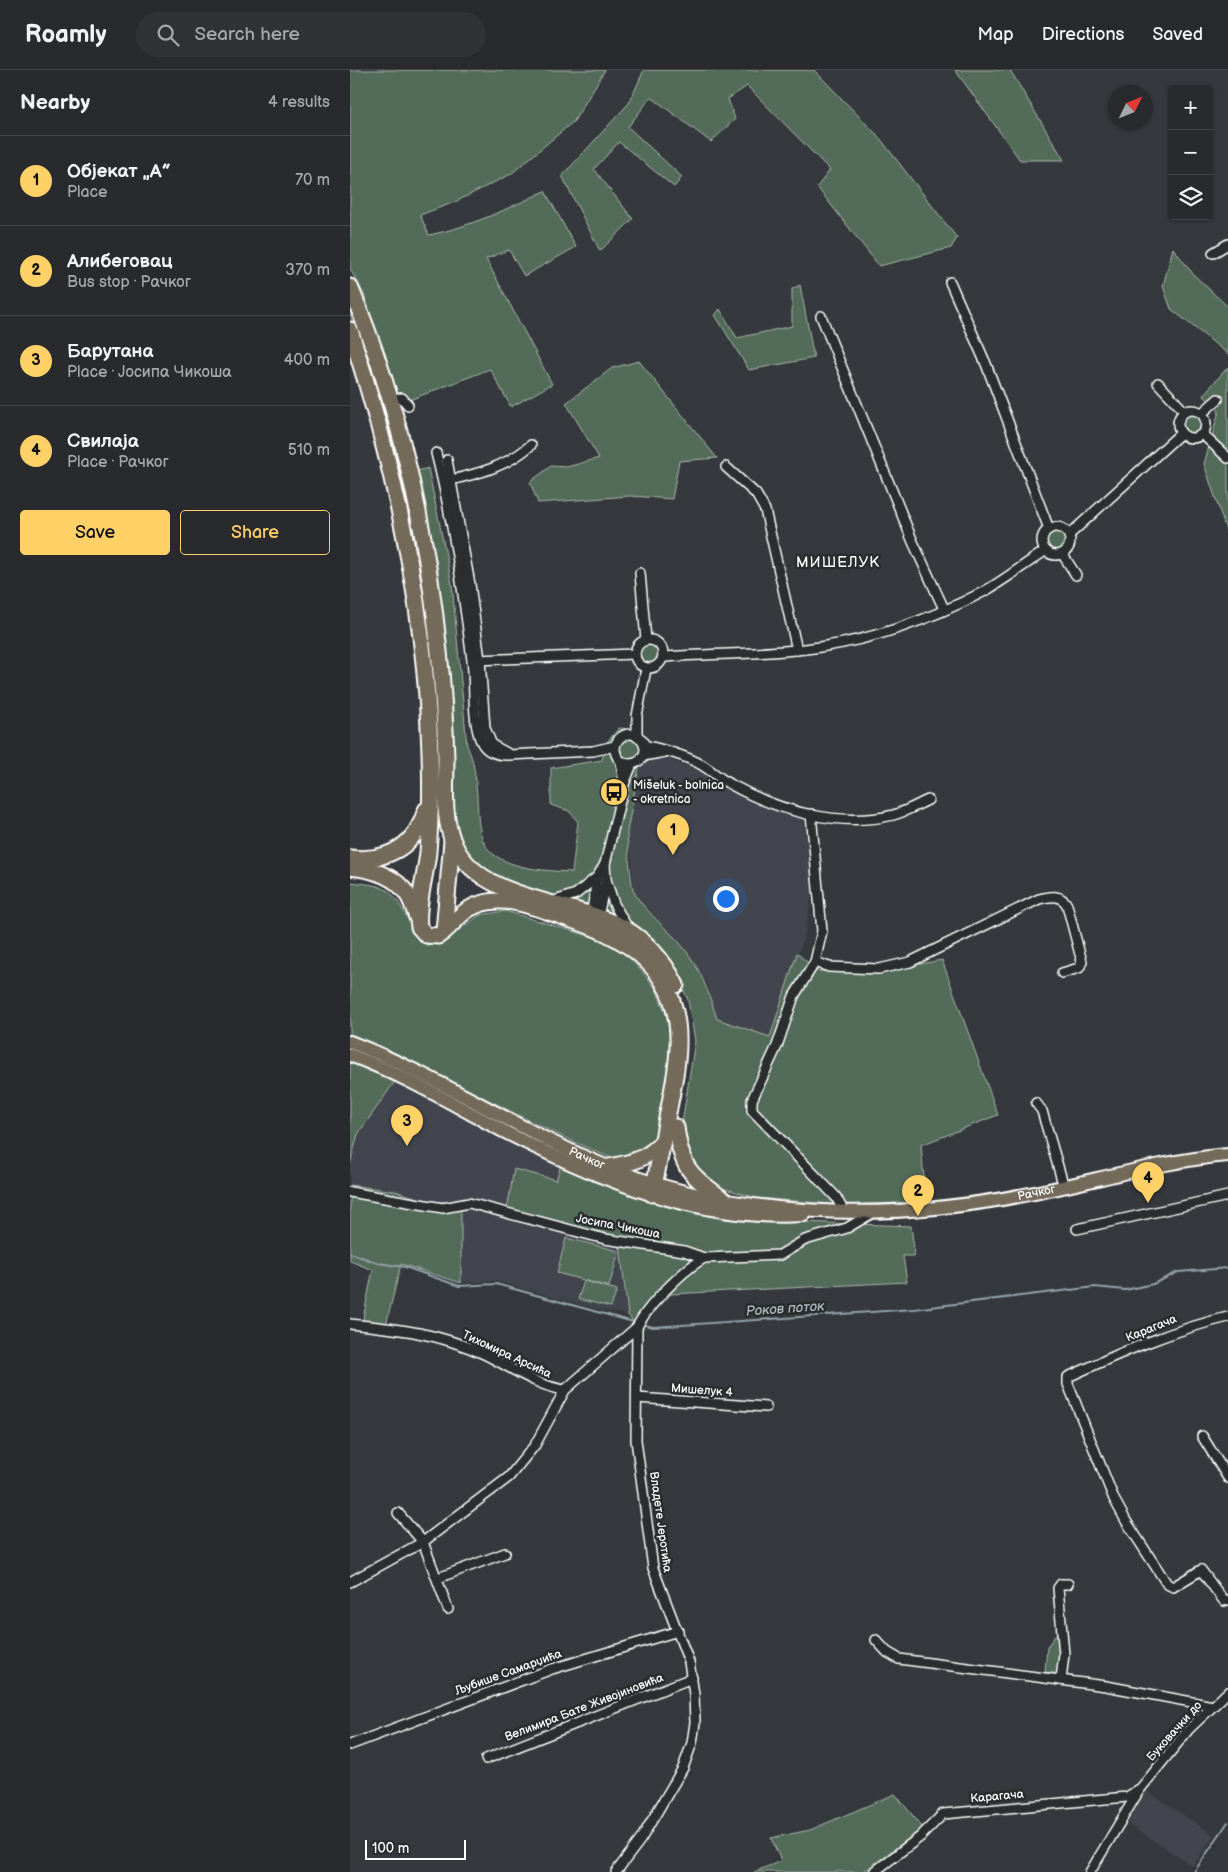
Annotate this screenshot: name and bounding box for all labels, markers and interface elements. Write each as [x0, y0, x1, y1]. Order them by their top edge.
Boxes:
search box [136, 12, 486, 57]
text: Roamly [25, 20, 106, 49]
icon: search [154, 21, 182, 49]
text: Search here [194, 23, 300, 46]
text: Map [978, 24, 1014, 45]
text: Directions [1042, 24, 1124, 45]
text: Saved [1152, 24, 1203, 45]
north arrow [1108, 85, 1153, 130]
map controls [1168, 85, 1213, 220]
button: + [1168, 85, 1213, 130]
text: Nearby [20, 90, 90, 115]
text: 4 results [268, 93, 330, 112]
button: − [1168, 130, 1213, 175]
text: Објекат „А” [67, 160, 171, 183]
text: 1 [33, 171, 39, 190]
text: 70 m [295, 171, 330, 190]
button: layers [1168, 175, 1213, 220]
text: Place [67, 183, 108, 202]
text: Алибеговац [67, 250, 173, 273]
text: 2 [31, 261, 41, 280]
text: 370 m [285, 261, 330, 280]
text: Bus stop · Рачког [67, 273, 191, 292]
text: Барутана [67, 340, 154, 363]
text: 3 [31, 351, 41, 370]
text: 400 m [284, 351, 330, 370]
text: Place · Јосипа Чикоша [67, 363, 232, 382]
text: Свилаја [67, 430, 139, 453]
text: 4 [31, 441, 41, 460]
text: 510 m [288, 441, 330, 460]
text: Place · Рачког [67, 453, 169, 472]
button: Save [20, 510, 170, 555]
button: Share [180, 510, 330, 555]
district label: МИШЕЛУК [796, 553, 880, 572]
bus stop icon: Mišeluk - bolnica - okretnica [599, 777, 629, 807]
place label: Mišeluk - bolnica - okretnica [633, 778, 724, 807]
pin: 1 [657, 814, 689, 855]
your location [713, 886, 739, 912]
pin: 3 [391, 1105, 423, 1146]
street label: Рачког [566, 1144, 607, 1173]
pin: 4 [1132, 1162, 1164, 1203]
pin: 2 [902, 1175, 934, 1216]
street label: Рачког [1016, 1182, 1057, 1204]
street label: Јосипа Чикоша [575, 1211, 661, 1242]
water label: Роков поток [745, 1297, 825, 1320]
street label: Карагача [1124, 1311, 1179, 1345]
street label: Тихомира Арсића [460, 1327, 554, 1382]
street label: Мишелук 4 [671, 1381, 734, 1400]
street label: Владете Јеротића [646, 1471, 675, 1573]
street label: Љубише Самарџића [452, 1646, 564, 1699]
street label: Велимира Бате Живојиновића [503, 1670, 666, 1745]
street label: Буковачки до [1143, 1698, 1205, 1764]
street label: Карагача [970, 1787, 1024, 1806]
scale bar [365, 1837, 466, 1860]
text: 100 m [372, 1840, 409, 1857]

